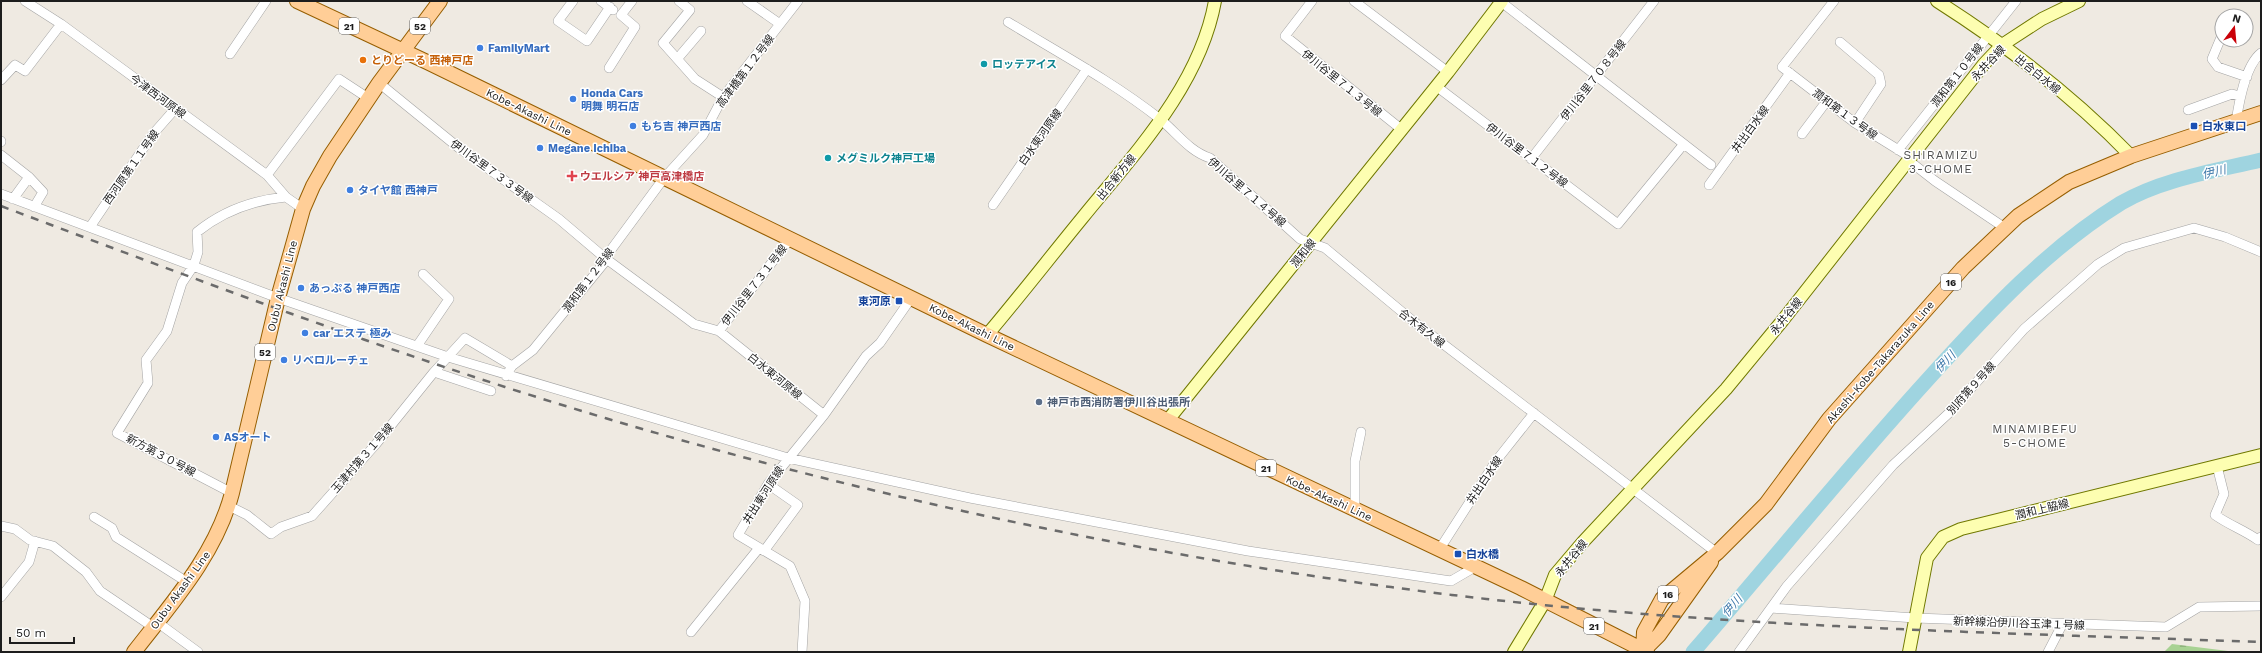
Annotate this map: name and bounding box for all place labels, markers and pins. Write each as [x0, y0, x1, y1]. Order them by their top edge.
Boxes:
place label: FamilyMart [488, 42, 550, 55]
marker: FamilyMart [475, 43, 485, 53]
place label: とりどーる 西神戸店 [371, 54, 473, 67]
marker: とりどーる 西神戸店 [358, 55, 368, 65]
place label: ロッテアイス [992, 58, 1057, 71]
marker: ロッテアイス [979, 59, 989, 69]
place label: Honda Cars 明舞 明石店 [581, 87, 643, 113]
marker: Honda Cars 明舞 明石店 [568, 94, 578, 104]
place label: もち吉 神戸西店 [641, 120, 721, 133]
place label: 白水東口 [2202, 120, 2246, 133]
marker: もち吉 神戸西店 [628, 121, 638, 131]
marker: 白水東口 [2189, 121, 2199, 131]
place label: Megane Ichiba [548, 142, 627, 155]
marker: Megane Ichiba [535, 143, 545, 153]
place label: メグミルク神戸工場 [836, 152, 935, 165]
marker: メグミルク神戸工場 [823, 153, 833, 163]
place label: ウエルシア 神戸高津橋店 [580, 170, 704, 183]
marker: ウエルシア 神戸高津橋店 [567, 171, 577, 181]
place label: タイヤ館 西神戸 [358, 184, 438, 197]
marker: タイヤ館 西神戸 [345, 185, 355, 195]
place label: あっぷる 神戸西店 [309, 282, 400, 295]
marker: あっぷる 神戸西店 [296, 283, 306, 293]
place label: 東河原 [858, 295, 891, 308]
marker: 東河原 [894, 296, 904, 306]
place label: car エステ 極み [313, 327, 391, 340]
marker: car エステ 極み [300, 328, 310, 338]
place label: リベロルーチェ [292, 354, 369, 367]
marker: リベロルーチェ [279, 355, 289, 365]
place label: 神戸市西消防署伊川谷出張所 [1047, 396, 1190, 409]
marker: 神戸市西消防署伊川谷出張所 [1034, 397, 1044, 407]
place label: ASオート [224, 431, 272, 444]
marker: ASオート [211, 432, 221, 442]
place label: 白水橋 [1466, 548, 1499, 561]
marker: 白水橋 [1453, 549, 1463, 559]

